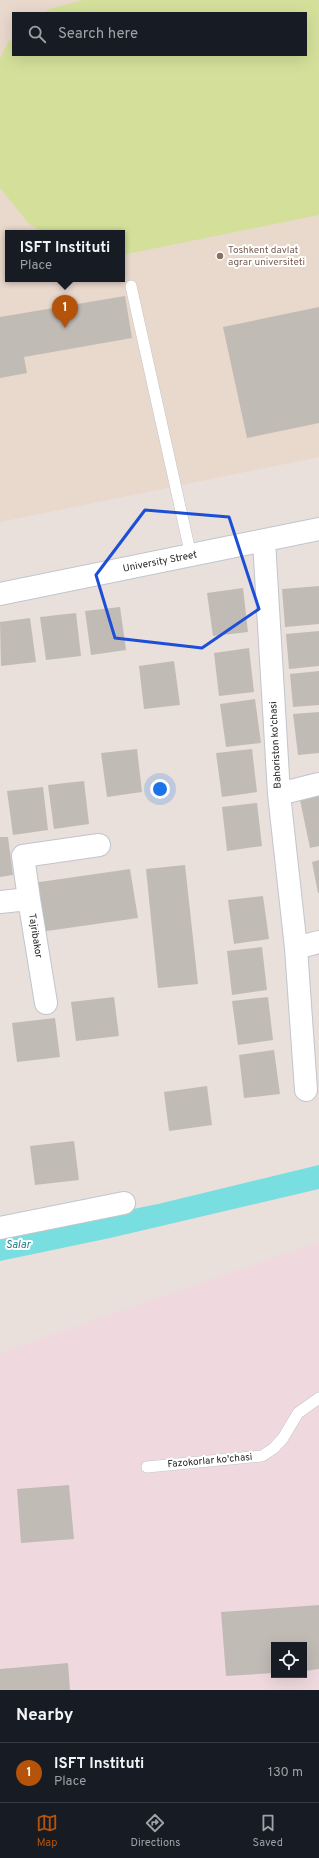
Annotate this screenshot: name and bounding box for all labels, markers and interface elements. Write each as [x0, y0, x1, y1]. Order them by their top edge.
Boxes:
search box [12, 12, 307, 56]
icon: search [26, 23, 48, 45]
text: Search here [58, 25, 138, 44]
popup [5, 230, 125, 282]
text: ISFT Instituti [20, 239, 110, 258]
place label: Toshkent davlat agrar universiteti [228, 244, 305, 269]
marker: Toshkent davlat agrar universiteti [215, 251, 225, 261]
text: Place [20, 258, 52, 274]
pin: 1 [52, 295, 78, 328]
street label: University Street [122, 548, 198, 576]
street label: Bahoriston ko'chasi [267, 701, 285, 789]
your location [150, 779, 170, 799]
street label: Tajribakor [25, 913, 45, 959]
water label: Salar [6, 1238, 31, 1252]
street label: Fazokorlar ko'chasi [167, 1451, 253, 1471]
map controls [271, 1642, 307, 1678]
button: locate [271, 1642, 307, 1678]
text: Nearby [16, 1705, 73, 1727]
text: ISFT Instituti [54, 1755, 144, 1774]
text: 1 [26, 1765, 32, 1781]
text: 130 m [268, 1765, 303, 1781]
text: Place [54, 1774, 86, 1790]
tab: Map [36, 1812, 58, 1850]
tab: Directions [130, 1812, 180, 1850]
tab: Saved [253, 1812, 283, 1850]

